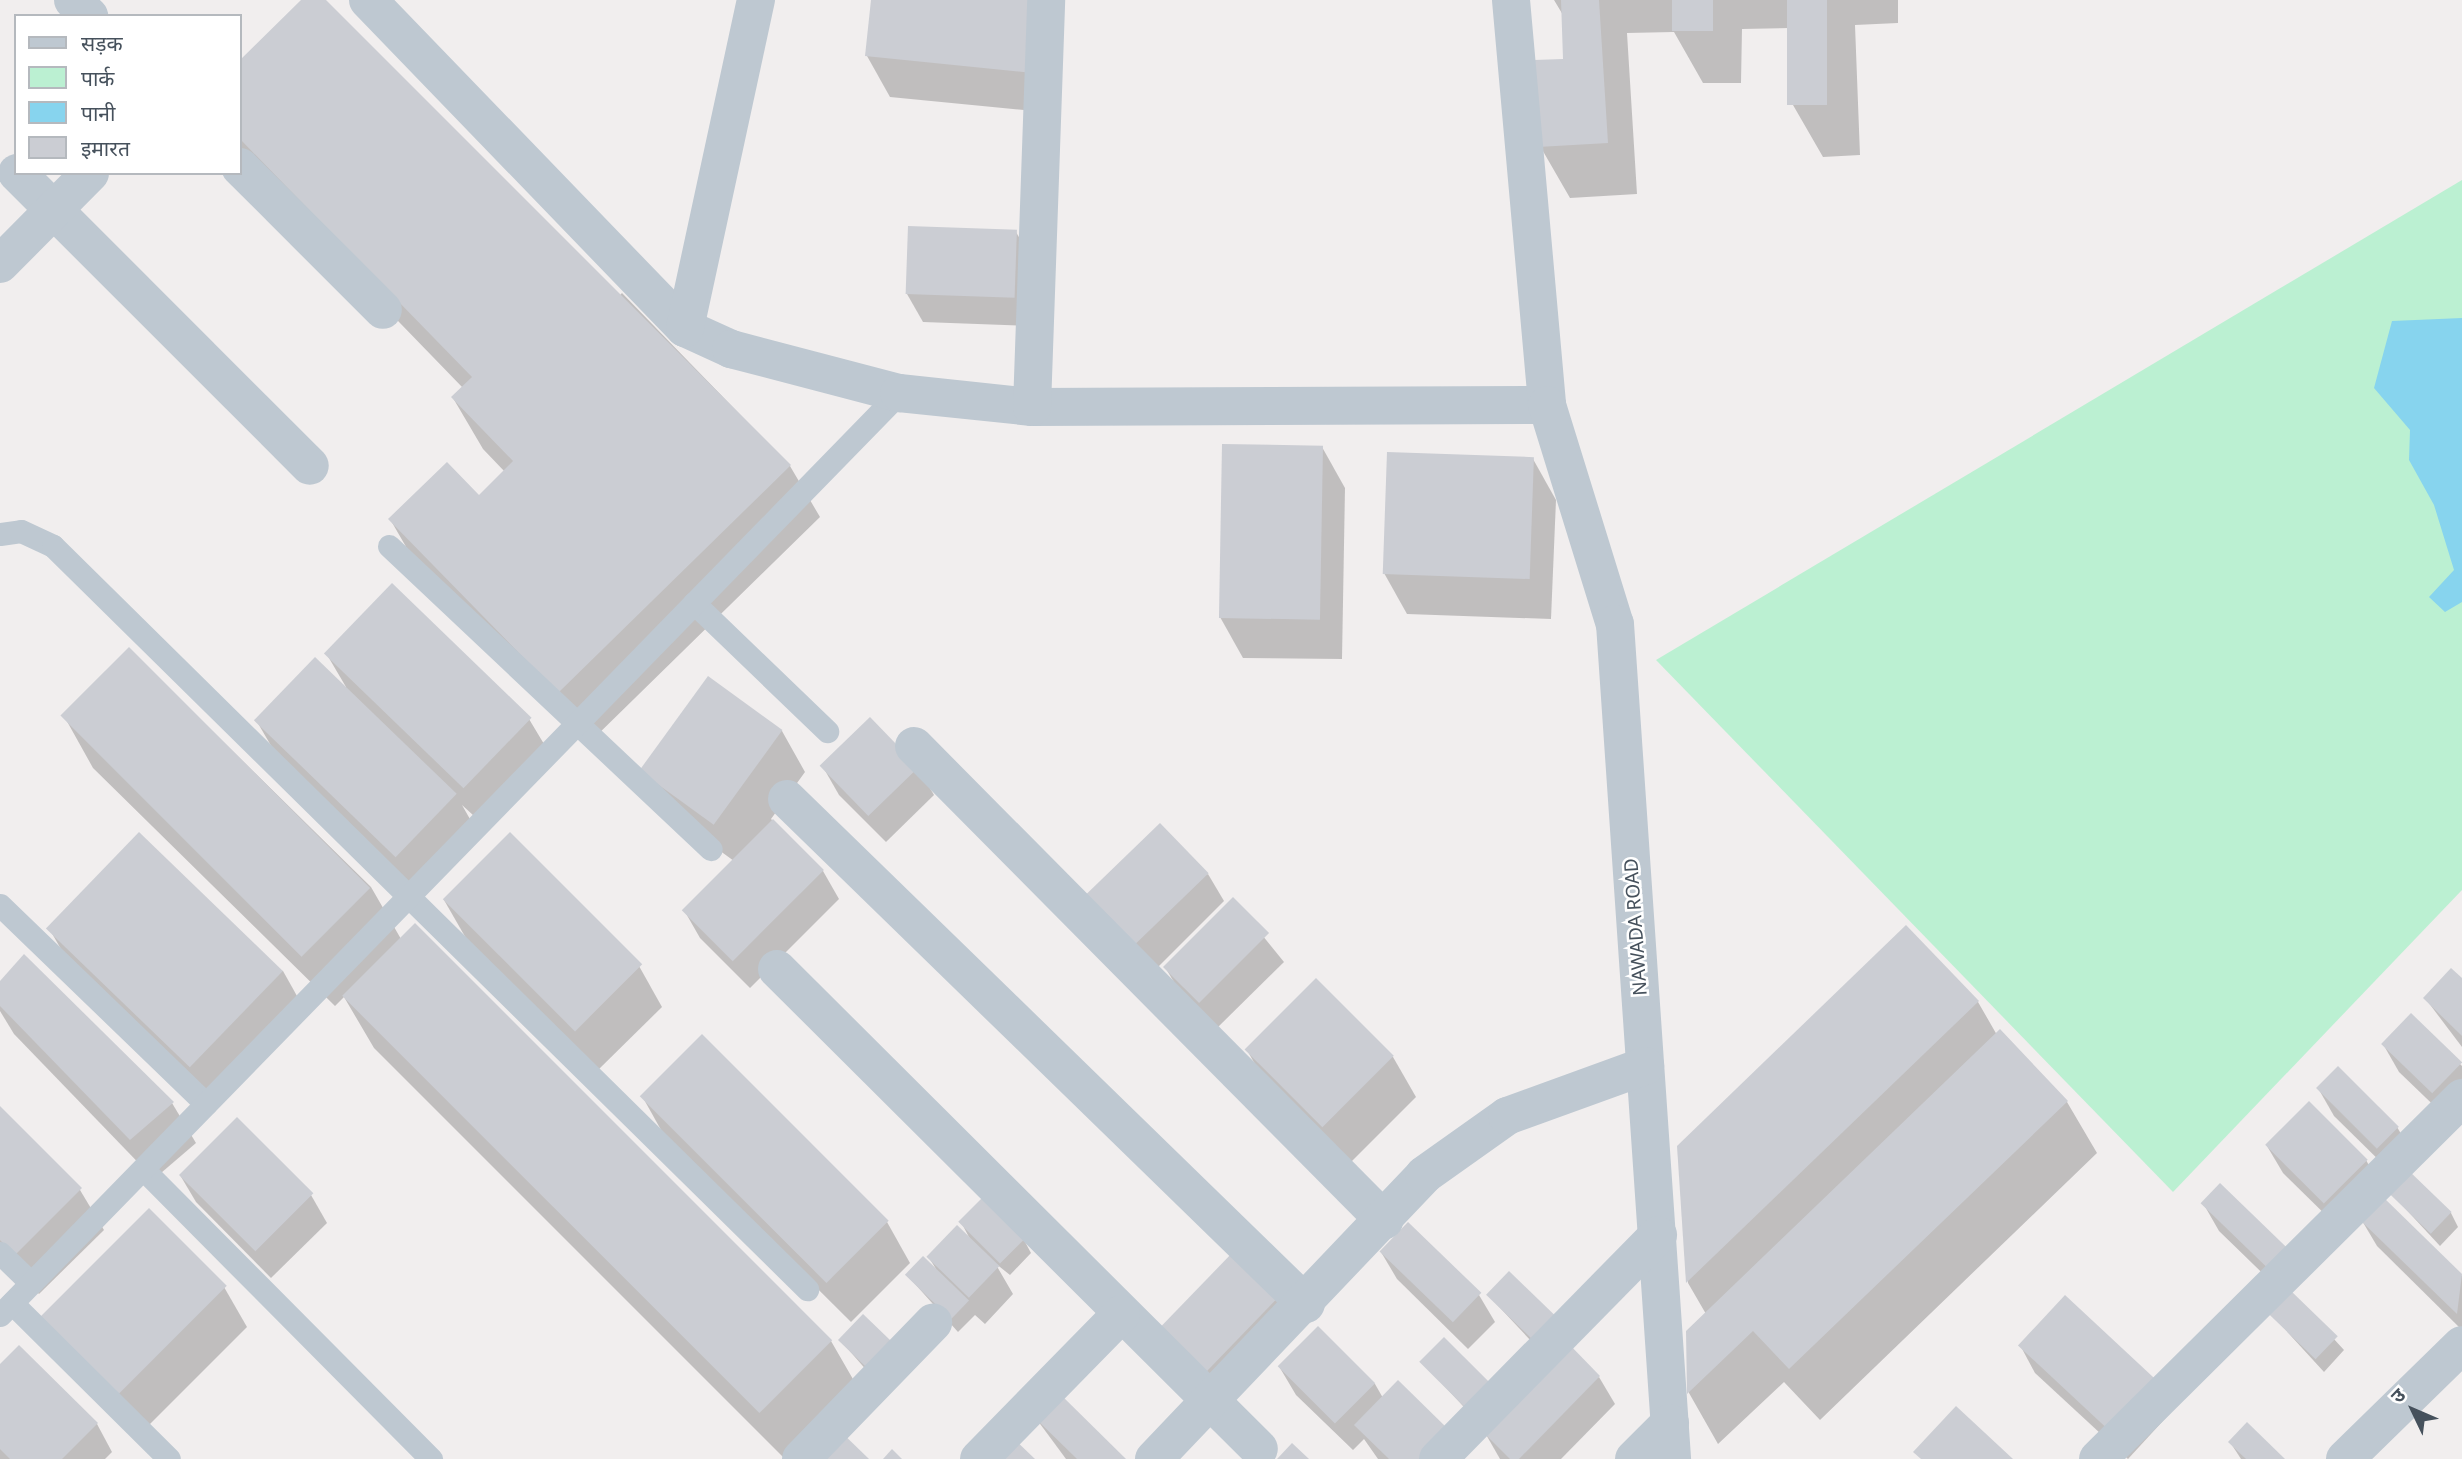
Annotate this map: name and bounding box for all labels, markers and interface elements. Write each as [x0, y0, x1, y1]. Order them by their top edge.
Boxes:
legend [14, 14, 242, 175]
text: सड़क [81, 29, 123, 57]
text: पार्क [81, 64, 115, 92]
text: पानी [81, 99, 115, 127]
text: इमारत [81, 134, 130, 162]
street label: NAWADA ROAD [1620, 858, 1652, 996]
north arrow [2378, 1375, 2448, 1445]
text: उ [2385, 1382, 2411, 1408]

